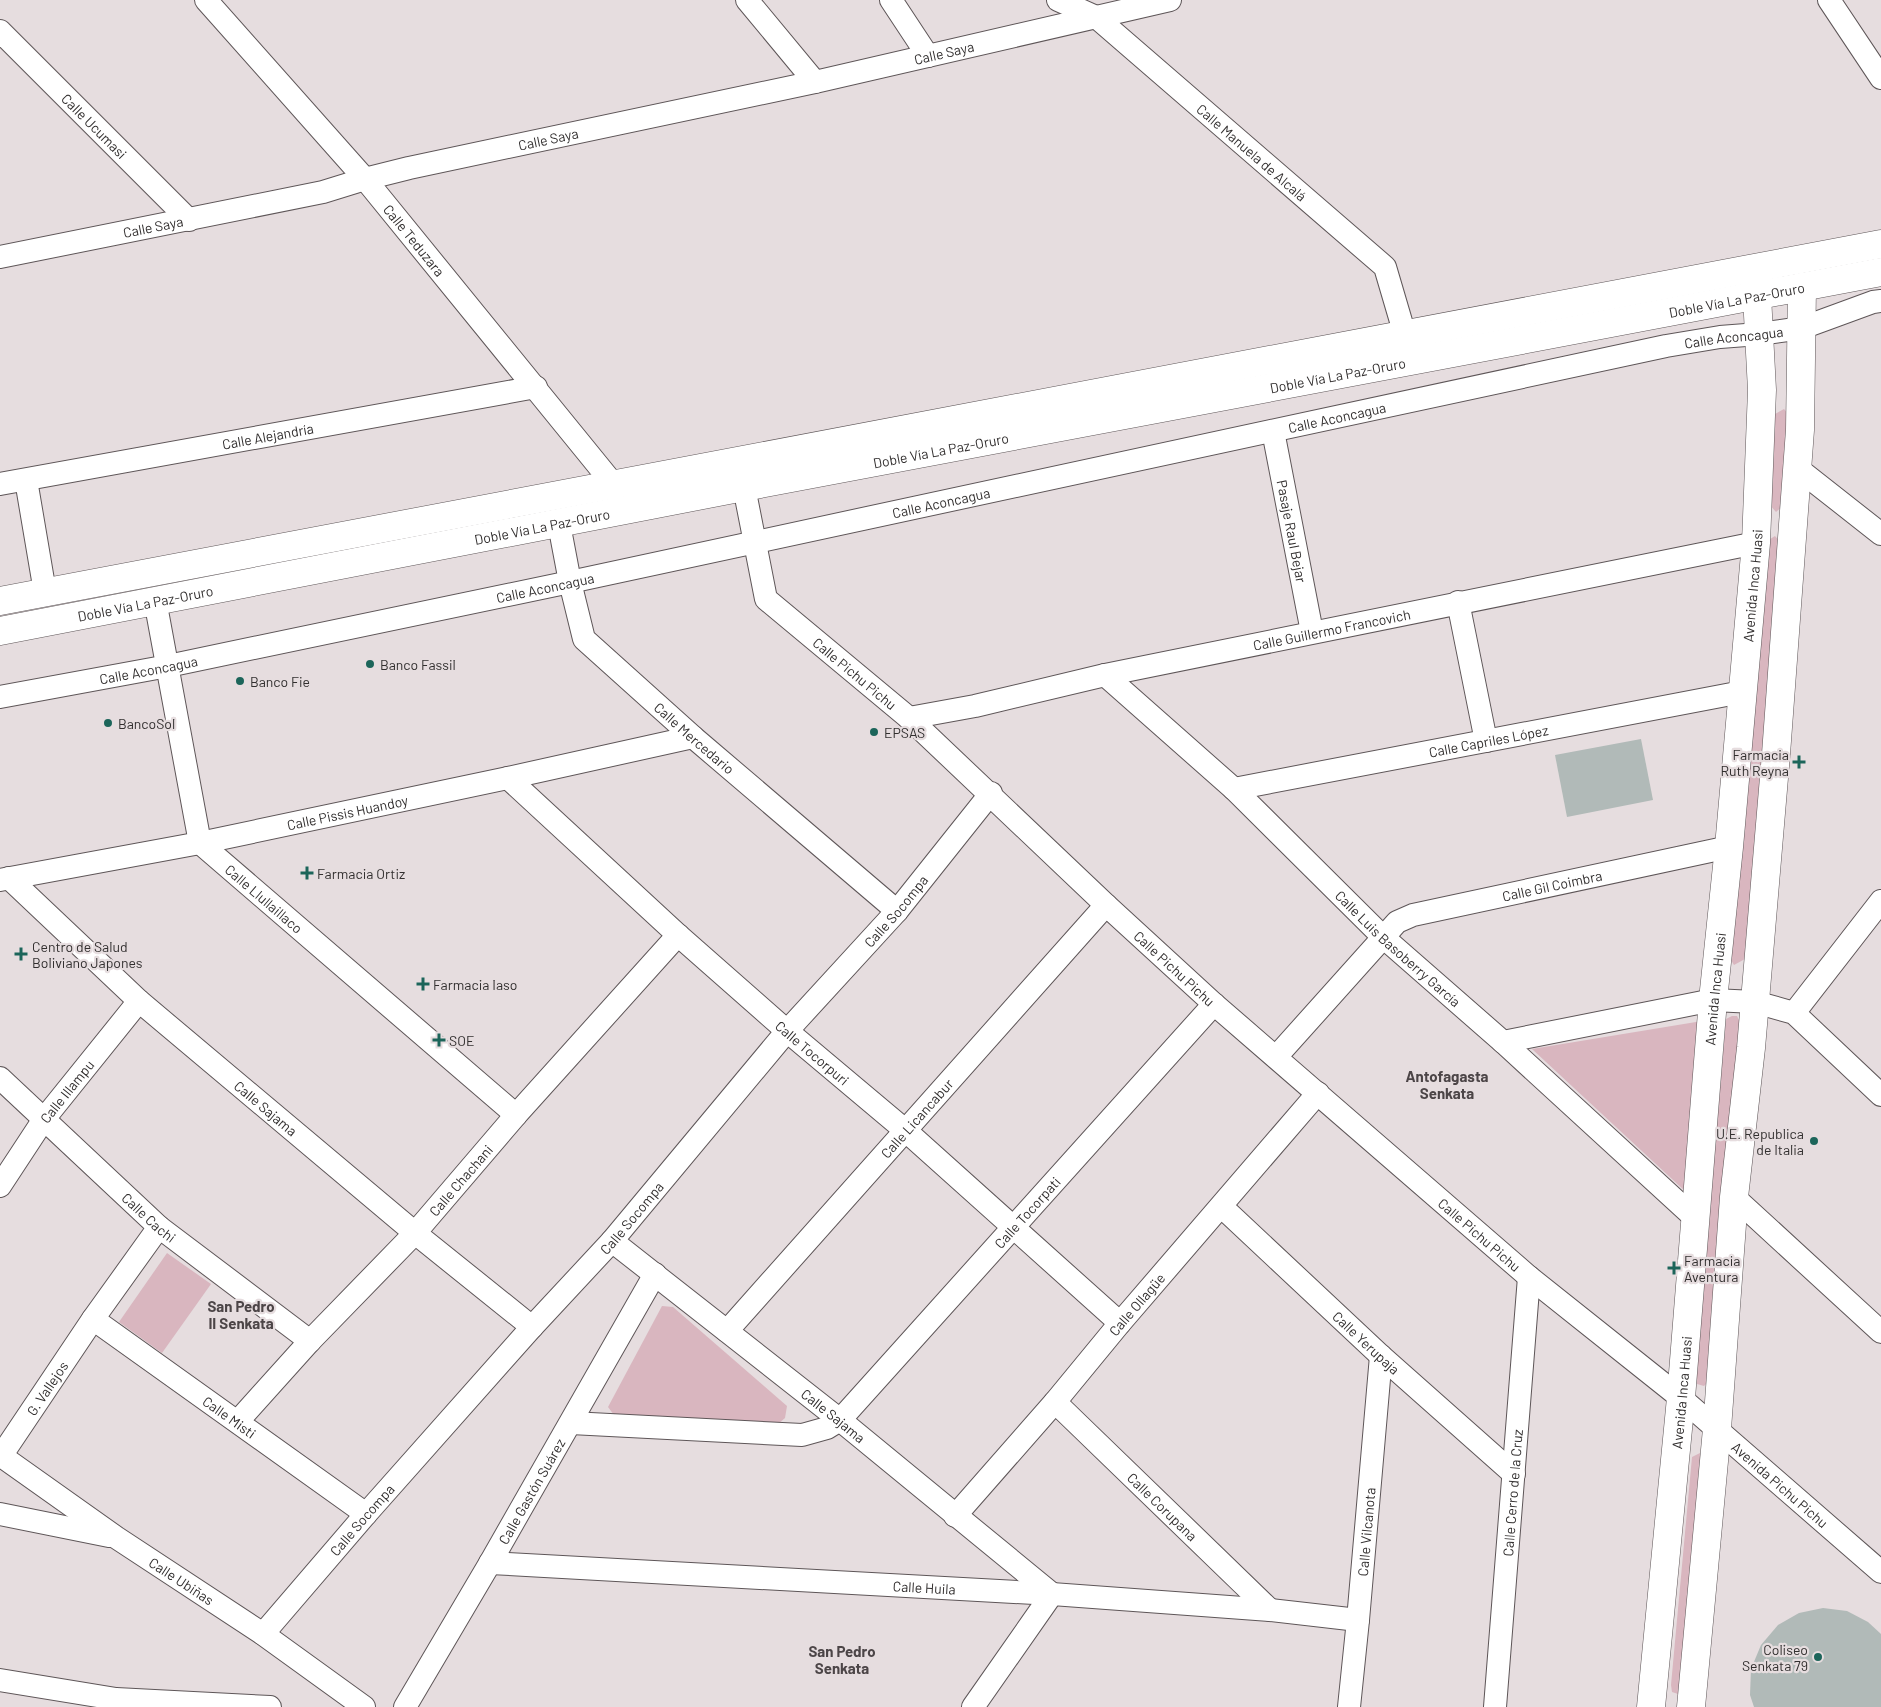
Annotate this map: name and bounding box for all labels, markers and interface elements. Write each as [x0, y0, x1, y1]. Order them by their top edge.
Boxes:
street label: Calle Saya [912, 37, 975, 67]
street label: Calle Ucumasi [59, 90, 131, 162]
street label: Calle Manuela de Alcalá [1194, 100, 1310, 204]
street label: Calle Saya [517, 124, 580, 153]
street label: Calle Teduzara [380, 201, 449, 279]
street label: Calle Saya [121, 212, 185, 241]
street label: Doble Vía La Paz-Oruro [1667, 278, 1806, 320]
street label: Calle Aconcagua [1683, 322, 1784, 351]
street label: Doble Vía La Paz-Oruro [1268, 354, 1407, 396]
street label: Calle Aconcagua [1286, 398, 1387, 436]
street label: Calle Alejandría [221, 419, 315, 452]
street label: Doble Vía La Paz-Oruro [871, 429, 1010, 471]
street label: Pasaje Raul Bejar [1274, 478, 1311, 584]
street label: Calle Aconcagua [891, 483, 991, 521]
street label: Doble Vía La Paz-Oruro [473, 505, 611, 548]
street label: Avenida Inca Huasi [1739, 529, 1765, 643]
street label: Calle Aconcagua [495, 569, 596, 606]
street label: Doble Vía La Paz-Oruro [76, 581, 215, 624]
street label: Calle Guillermo Francovich [1251, 605, 1412, 653]
street label: Calle Pichu Pichu [810, 633, 900, 713]
street label: Calle Aconcagua [98, 652, 199, 687]
place label: Banco Fassil [380, 656, 456, 673]
marker: Banco Fassil [364, 658, 376, 670]
place label: Banco Fie [250, 673, 310, 690]
marker: Banco Fie [234, 675, 246, 687]
street label: Calle Mercedario [651, 698, 738, 777]
place label: BancoSol [118, 715, 175, 732]
marker: BancoSol [102, 717, 114, 729]
street label: Calle Capriles López [1427, 721, 1550, 760]
place label: EPSAS [884, 724, 925, 741]
marker: EPSAS [868, 726, 880, 738]
place label: Farmacia Ruth Reyna [1721, 746, 1789, 779]
marker: Farmacia Ruth Reyna [1793, 756, 1805, 768]
street label: Calle Pissis Huandoy [285, 791, 410, 833]
street label: Calle Llullaillaco [222, 860, 307, 936]
place label: Farmacia Ortiz [317, 865, 405, 882]
street label: Calle Gil Coimbra [1501, 866, 1604, 904]
marker: Farmacia Ortiz [301, 867, 313, 879]
street label: Calle Socompa [860, 871, 931, 950]
street label: Calle Luis Basoberry García [1332, 886, 1465, 1010]
street label: Calle Pichu Pichu [1131, 927, 1219, 1009]
street label: Avenida Inca Huasi [1701, 932, 1729, 1046]
place label: Centro de Salud Boliviano Japones [32, 938, 143, 971]
marker: Centro de Salud Boliviano Japones [14, 947, 28, 961]
place label: Farmacia Iaso [433, 976, 517, 993]
marker: Farmacia Iaso [417, 978, 429, 990]
street label: Calle Tocorpuri [772, 1017, 853, 1088]
place label: SOE [449, 1032, 474, 1049]
marker: SOE [433, 1034, 445, 1046]
street label: Calle Illampu [36, 1056, 97, 1126]
district label: Antofagasta Senkata [1405, 1067, 1489, 1102]
street label: Calle Licancabur [877, 1075, 956, 1161]
street label: Calle Sajama [231, 1077, 301, 1139]
place label: U.E. Republica de Italia [1716, 1125, 1804, 1158]
marker: U.E. Republica de Italia [1808, 1135, 1820, 1147]
street label: Calle Chachani [425, 1141, 496, 1219]
street label: Calle Tocorpati [990, 1173, 1063, 1252]
street label: Calle Socompa [596, 1178, 667, 1257]
street label: Calle Cachi [119, 1189, 179, 1245]
street label: Calle Pichu Pichu [1435, 1194, 1524, 1275]
place label: Farmacia Aventura [1684, 1252, 1741, 1285]
marker: Farmacia Aventura [1668, 1262, 1680, 1274]
street label: Calle Ollagüe [1105, 1269, 1168, 1339]
district label: San Pedro II Senkata [207, 1297, 275, 1332]
street label: Calle Yerupaja [1330, 1307, 1404, 1377]
street label: Avenida Inca Huasi [1668, 1335, 1694, 1450]
street label: G. Vallejos [22, 1357, 71, 1418]
street label: Calle Sajama [798, 1385, 869, 1446]
street label: Calle Misti [200, 1392, 260, 1441]
street label: Calle Cerro de la Cruz [1498, 1429, 1525, 1557]
street label: Calle Gastón Suárez [494, 1435, 568, 1547]
street label: Avenida Pichu Pichu [1729, 1438, 1832, 1531]
street label: Calle Corupana [1124, 1469, 1201, 1544]
street label: Calle Socompa [326, 1480, 397, 1559]
street label: Calle Vilcanota [1353, 1487, 1378, 1577]
street label: Calle Ubiñas [146, 1553, 218, 1608]
street label: Calle Huila [892, 1577, 956, 1597]
place label: Coliseo Senkata 79 [1742, 1641, 1808, 1674]
district label: San Pedro Senkata [808, 1642, 876, 1677]
marker: Coliseo Senkata 79 [1812, 1651, 1824, 1663]

